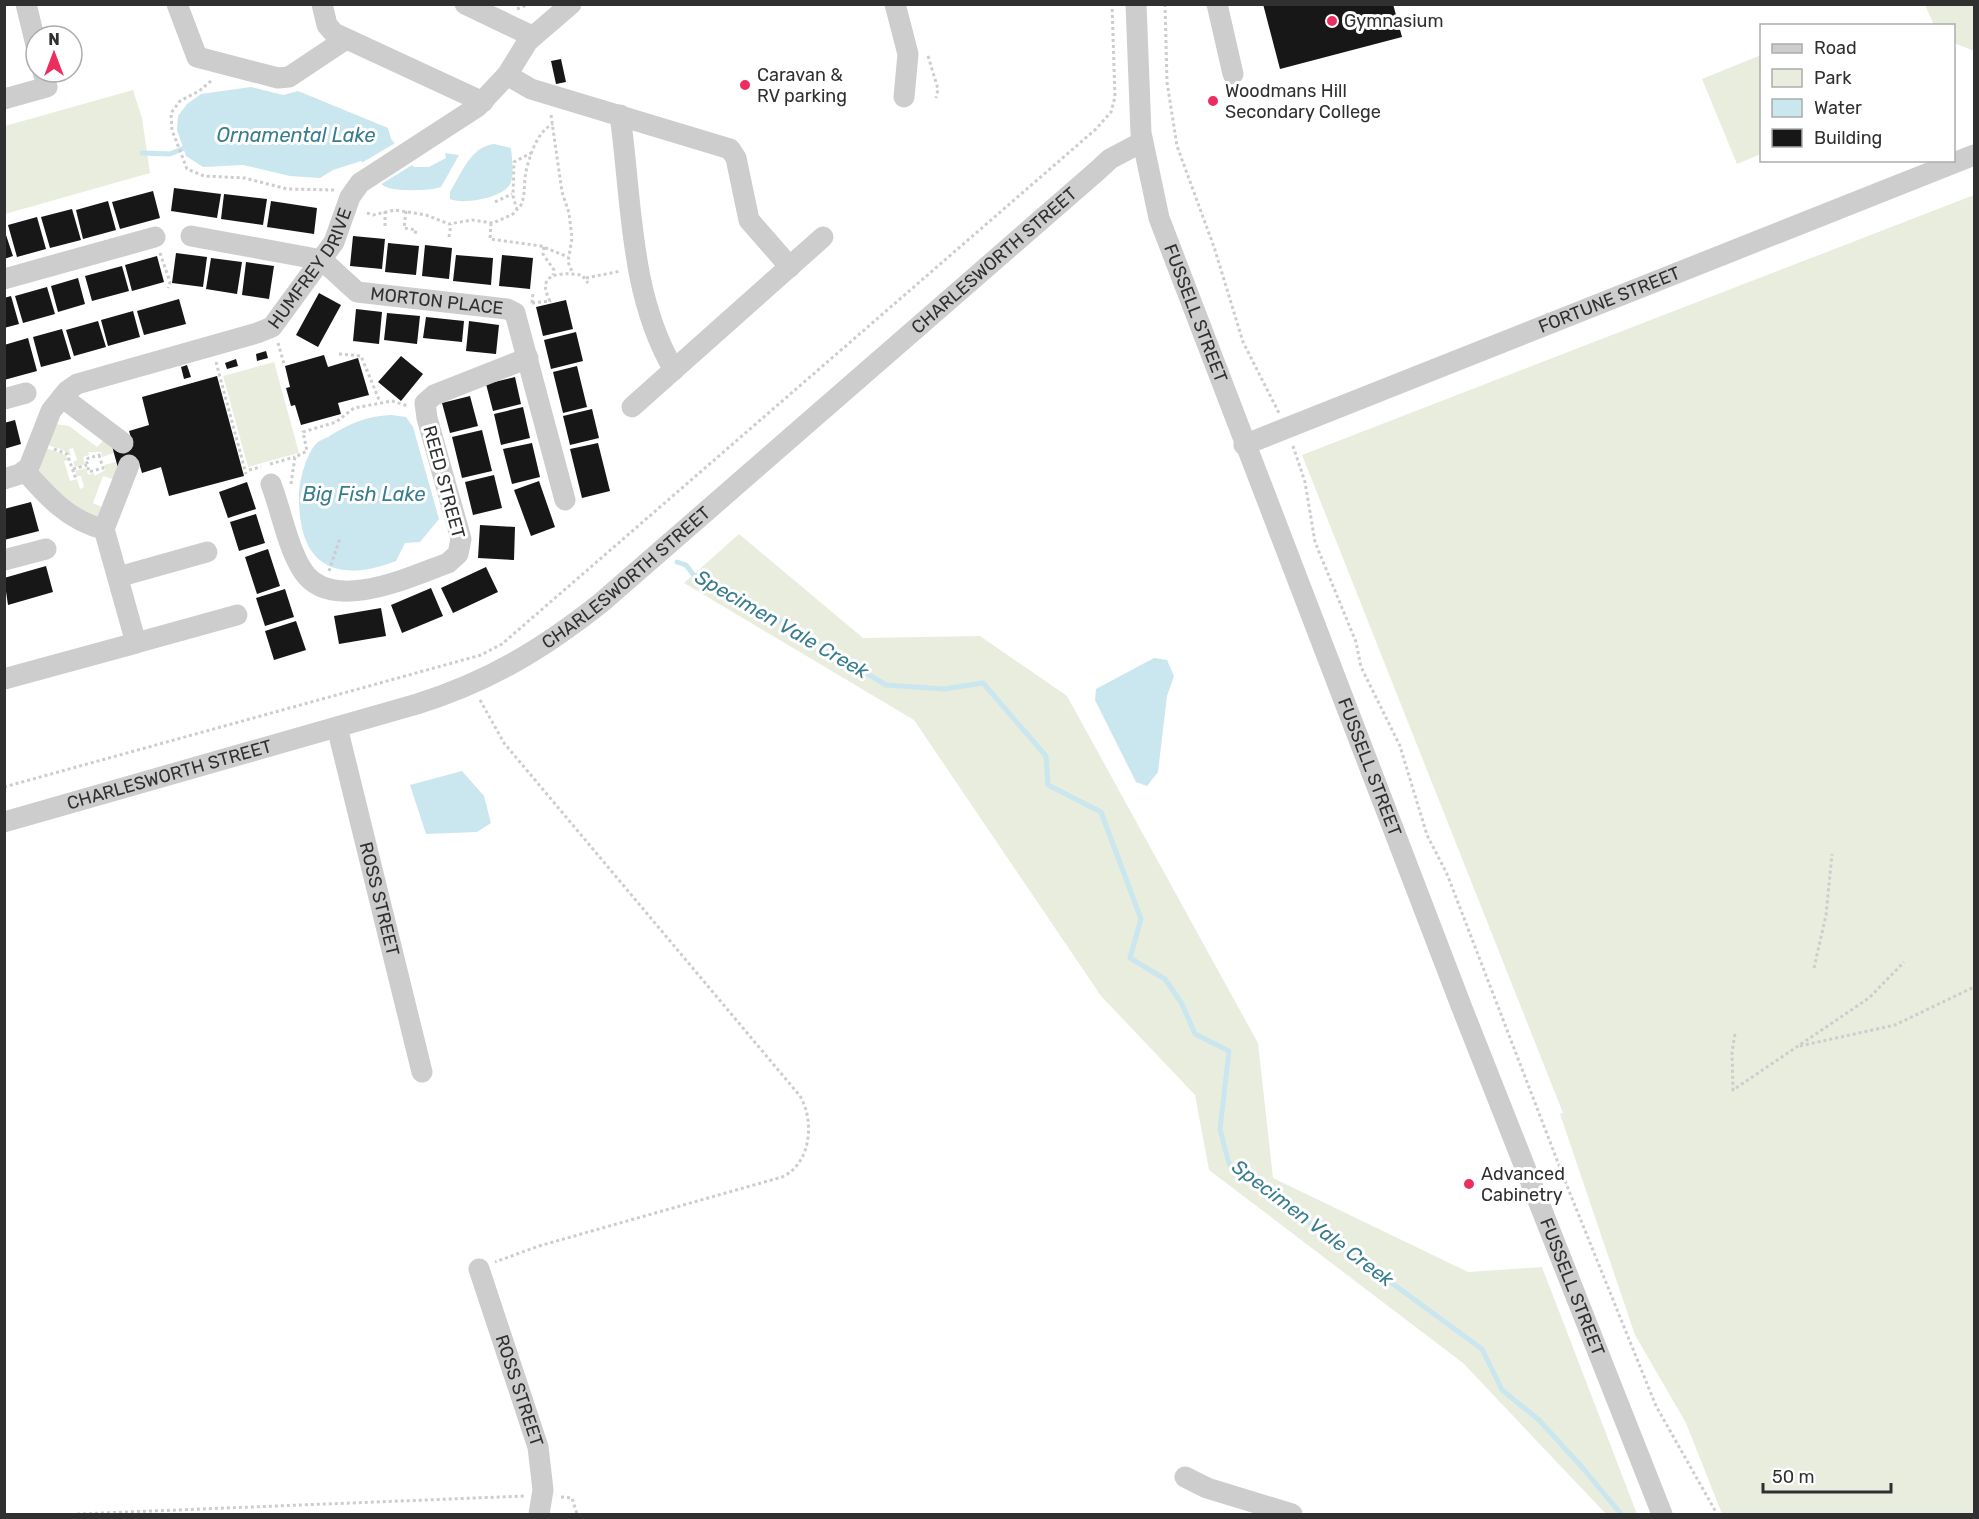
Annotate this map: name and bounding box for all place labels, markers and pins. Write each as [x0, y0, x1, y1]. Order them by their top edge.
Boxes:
place label: Gymnasium [1344, 10, 1443, 32]
marker: Gymnasium [1325, 14, 1339, 28]
place label: Caravan & RV parking [757, 64, 847, 107]
marker: Caravan & RV parking [738, 78, 752, 92]
place label: Woodmans Hill Secondary College [1225, 80, 1381, 123]
marker: Woodmans Hill Secondary College [1206, 94, 1220, 108]
place label: Advanced Cabinetry [1481, 1163, 1565, 1206]
marker: Advanced Cabinetry [1462, 1177, 1476, 1191]

